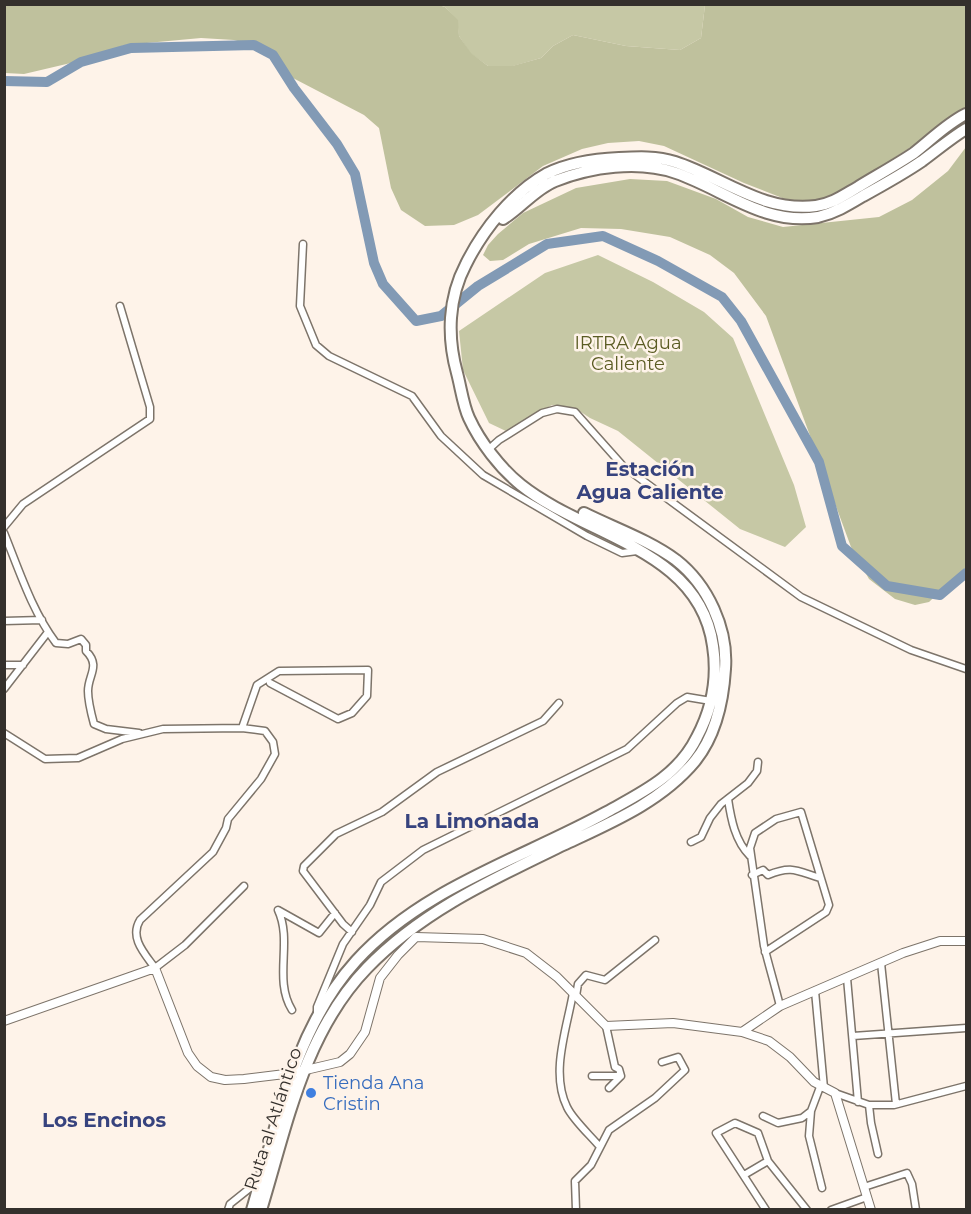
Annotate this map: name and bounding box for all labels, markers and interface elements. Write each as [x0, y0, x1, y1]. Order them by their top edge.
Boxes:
park label: IRTRA Agua Caliente [574, 332, 682, 375]
district label: Estación Agua Caliente [575, 457, 724, 504]
district label: La Limonada [405, 809, 539, 833]
street label: Ruta al Atlántico [240, 1045, 306, 1193]
place label: Tienda Ana Cristin [323, 1072, 424, 1115]
marker: Tienda Ana Cristin [304, 1086, 318, 1100]
district label: Los Encinos [42, 1108, 166, 1132]

